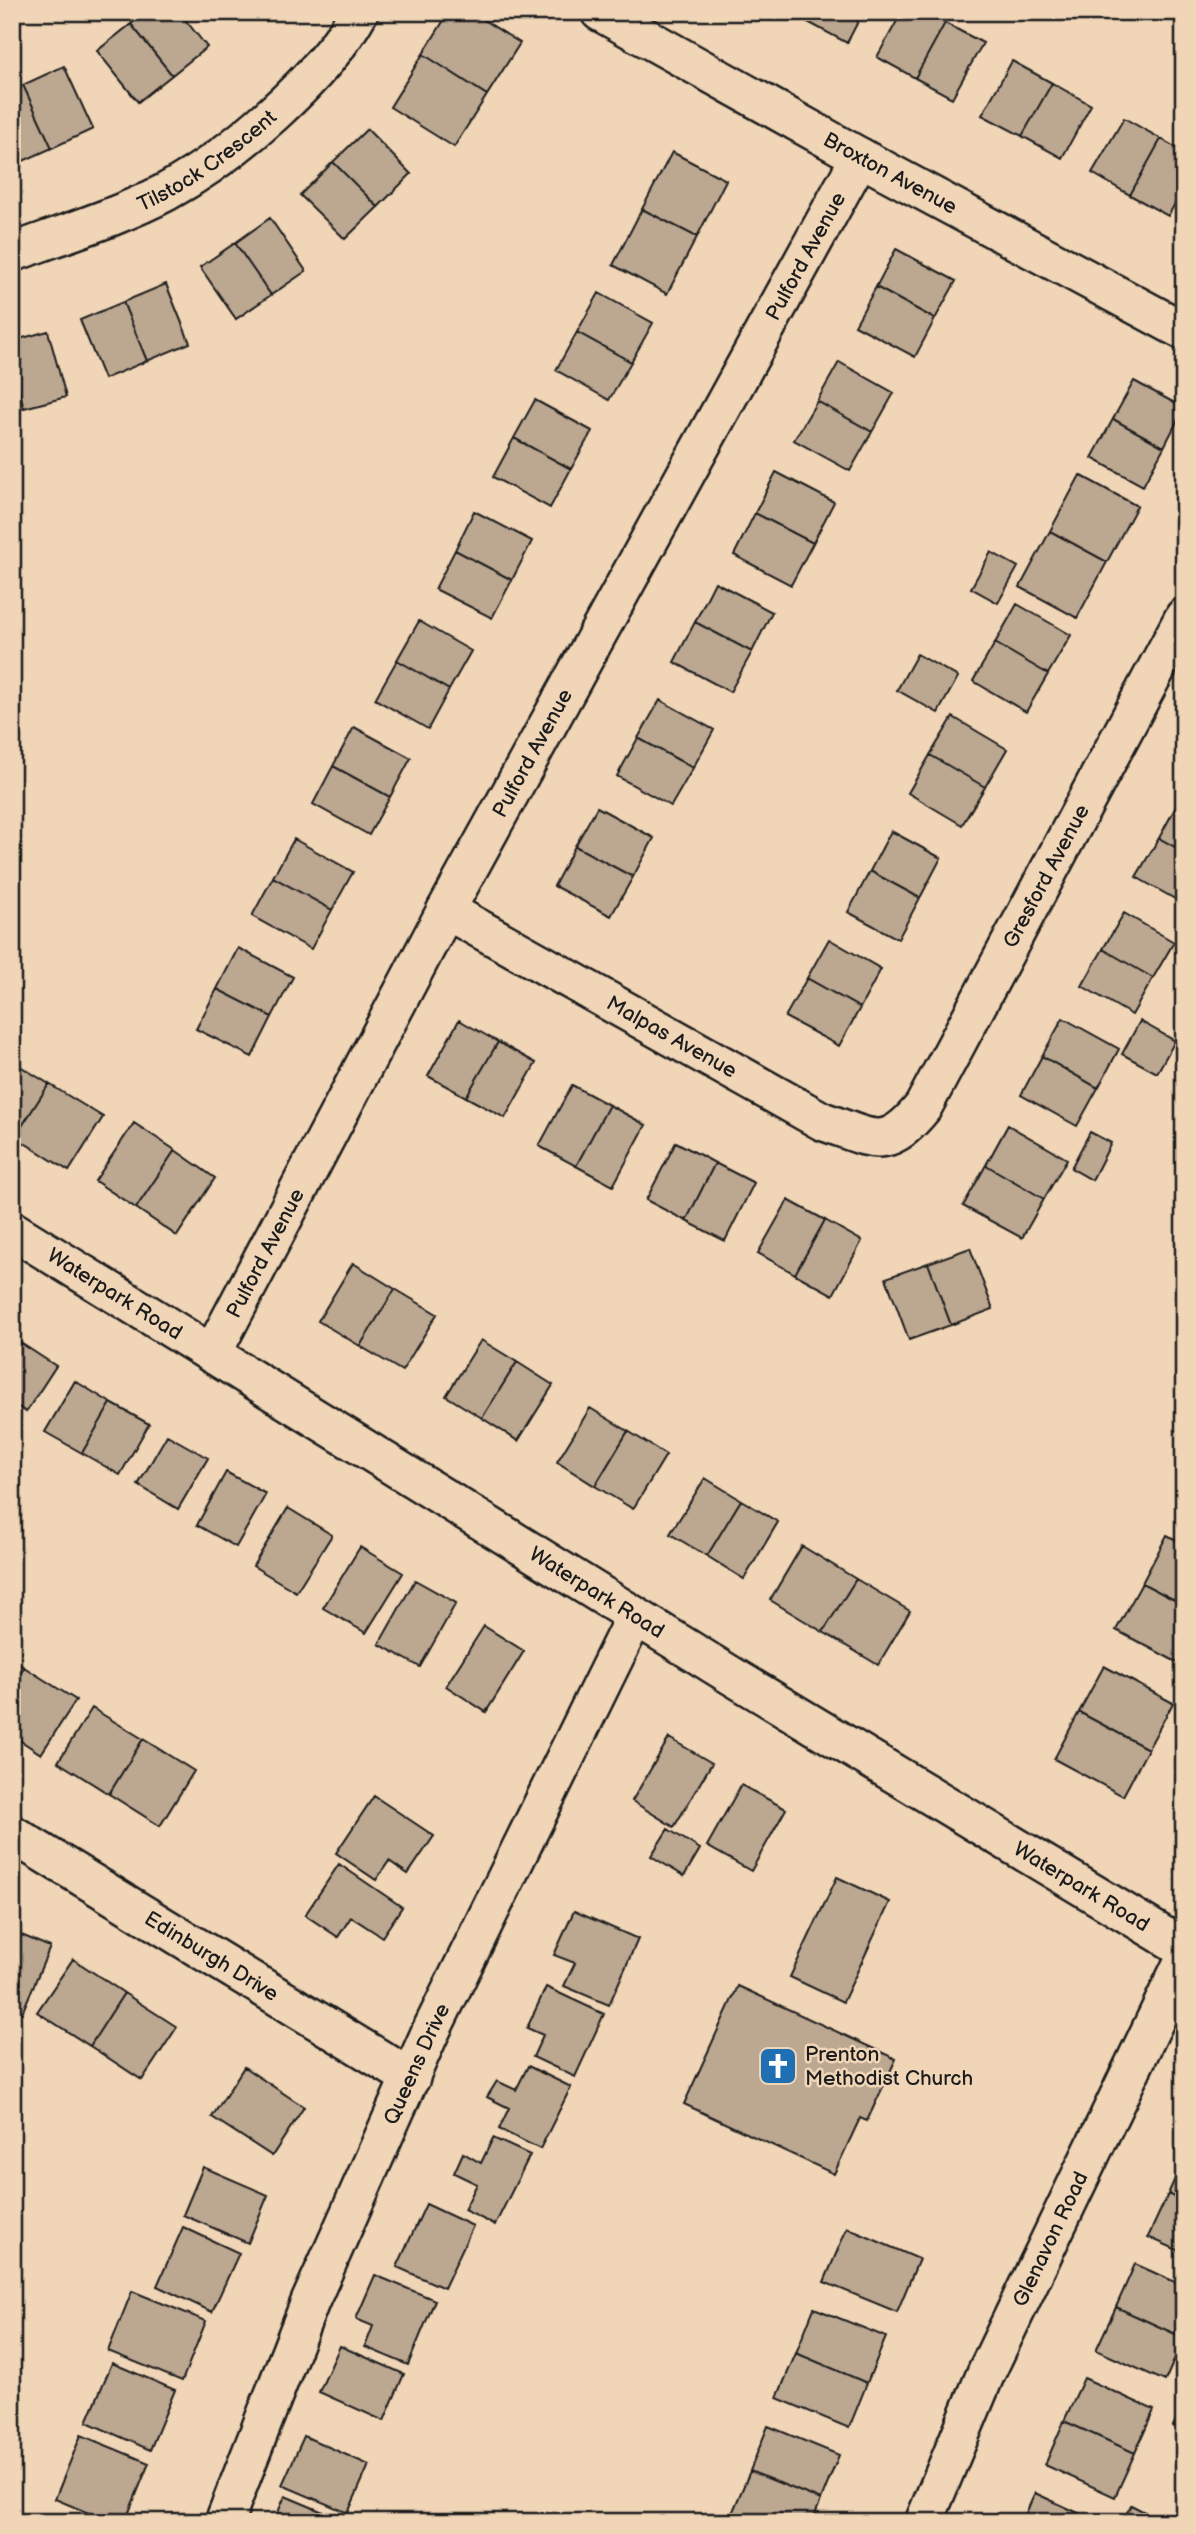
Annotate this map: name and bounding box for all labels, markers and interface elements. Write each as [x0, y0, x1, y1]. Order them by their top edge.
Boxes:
street label: Tilstock Crescent [133, 104, 282, 217]
street label: Broxton Avenue [819, 127, 961, 220]
street label: Pulford Avenue [761, 188, 851, 325]
street label: Pulford Avenue [487, 685, 578, 822]
street label: Gresford Avenue [998, 800, 1095, 952]
street label: Malpas Avenue [602, 991, 741, 1084]
street label: Pulford Avenue [221, 1184, 310, 1322]
street label: Waterpark Road [42, 1243, 187, 1345]
street label: Waterpark Road [524, 1542, 669, 1644]
street label: Waterpark Road [1009, 1836, 1154, 1937]
street label: Edinburgh Drive [140, 1906, 283, 2007]
street label: Queens Drive [379, 2000, 455, 2129]
place label: Prenton Methodist Church [805, 2042, 973, 2091]
church icon: Prenton Methodist Church [757, 2045, 799, 2087]
street label: Glenavon Road [1008, 2168, 1094, 2311]

